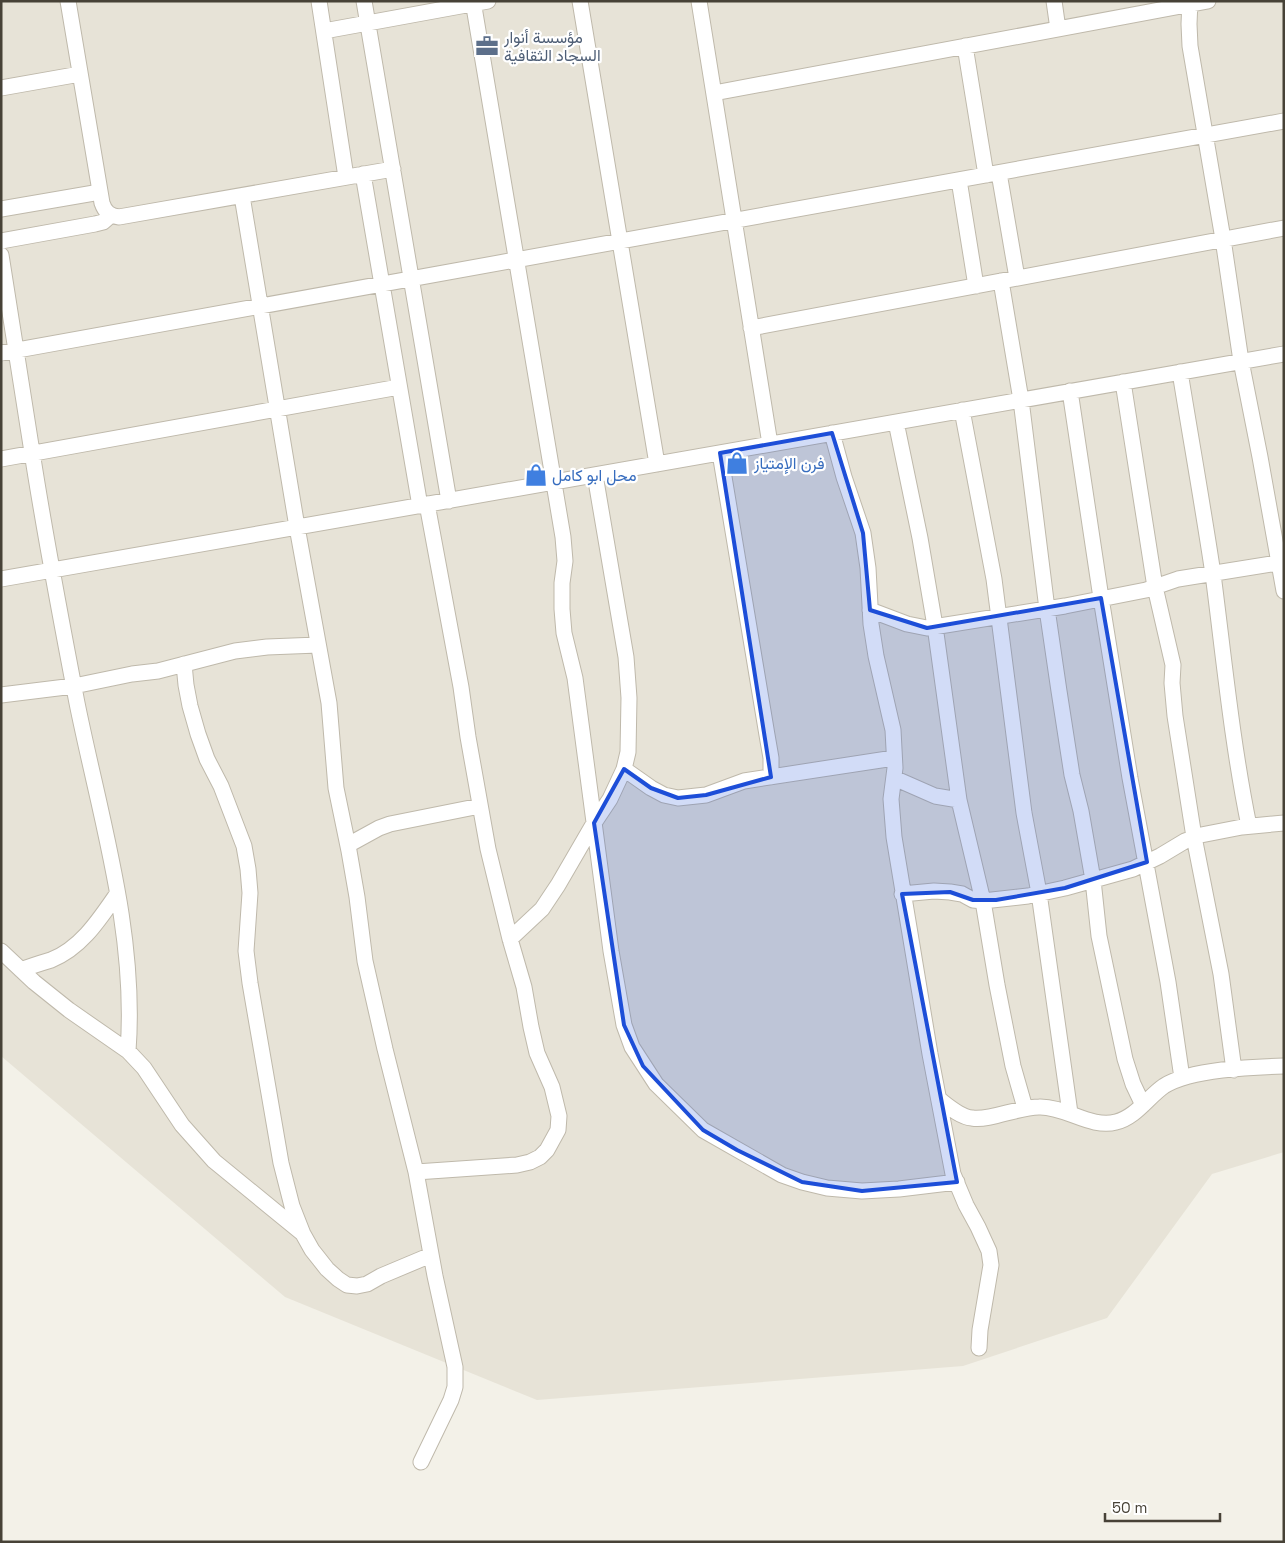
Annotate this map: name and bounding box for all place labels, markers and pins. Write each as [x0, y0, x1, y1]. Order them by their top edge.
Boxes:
place label: مؤسسة أنوار السجاد الثقافية [503, 27, 601, 66]
office icon: مؤسسة أنوار السجاد الثقافية [474, 33, 500, 59]
shop icon: فرن الإمتياز [724, 450, 750, 476]
place label: فرن الإمتياز [753, 453, 825, 474]
shop icon: محل ابو كامل [523, 462, 549, 488]
place label: محل ابو كامل [552, 465, 636, 486]

